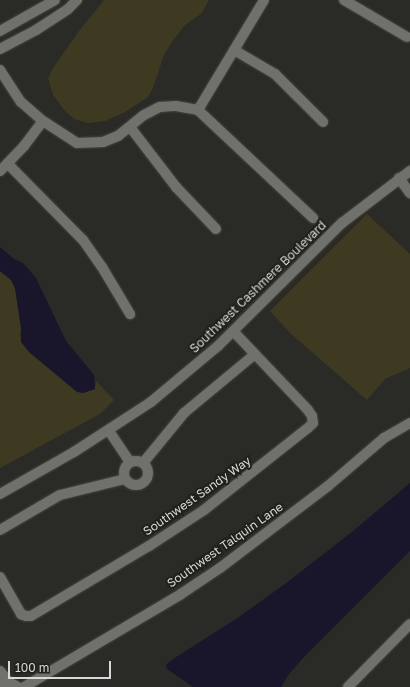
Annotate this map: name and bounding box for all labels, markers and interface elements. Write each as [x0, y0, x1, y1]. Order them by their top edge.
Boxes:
street label: Southwest Cashmere Boulevard [187, 218, 329, 356]
street label: Southwest Sandy Way [140, 453, 254, 539]
street label: Southwest Talquin Lane [164, 499, 286, 591]
scale bar [10, 653, 113, 679]
text: 100 m [15, 660, 49, 675]

